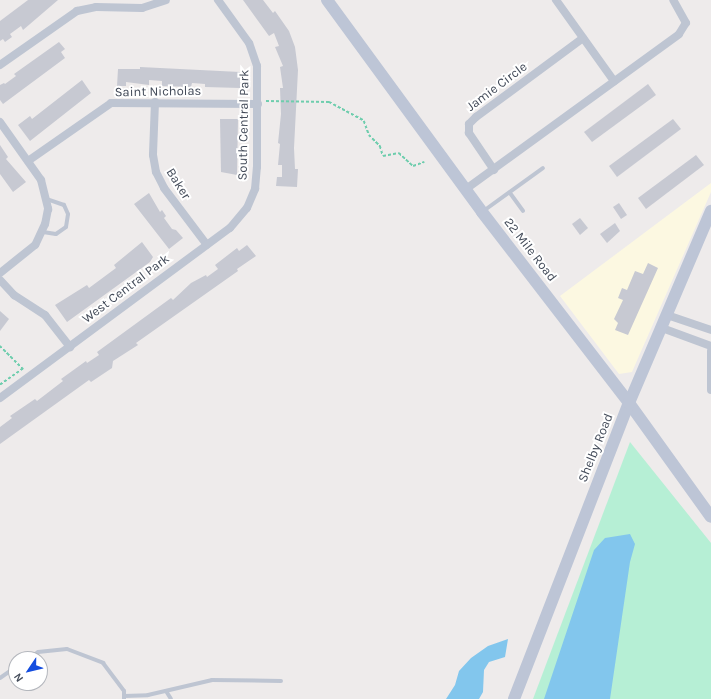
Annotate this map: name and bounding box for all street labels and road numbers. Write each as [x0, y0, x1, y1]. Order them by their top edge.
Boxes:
street label: Jamie Circle [464, 59, 530, 115]
street label: South Central Park [235, 69, 253, 181]
street label: Saint Nicholas [114, 83, 202, 101]
street label: Baker [162, 165, 194, 203]
street label: 22 Mile Road [500, 215, 560, 285]
street label: West Central Park [79, 251, 173, 327]
street label: Shelby Road [575, 411, 617, 485]

